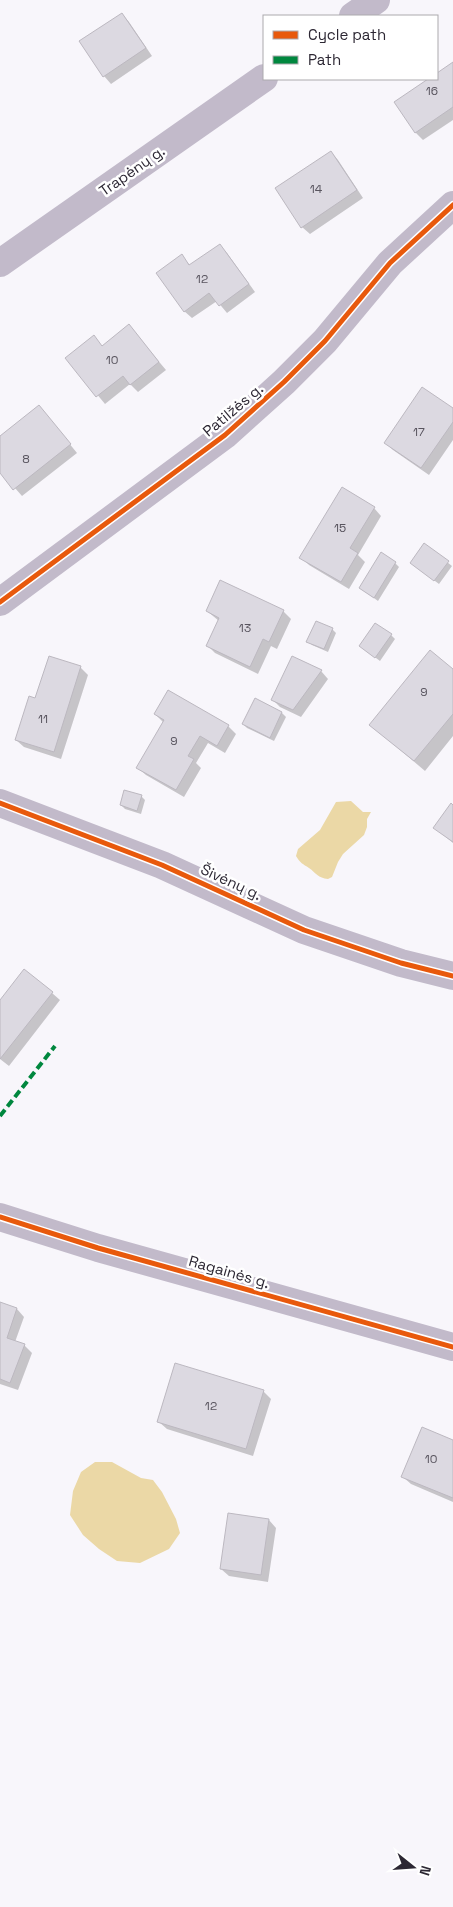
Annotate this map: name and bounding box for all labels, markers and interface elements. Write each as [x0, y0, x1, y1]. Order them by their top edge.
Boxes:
legend [263, 15, 438, 80]
text: Cycle path [308, 25, 386, 44]
text: Path [308, 50, 341, 69]
house number: 16 [426, 83, 438, 99]
street label: Trapėnų g. [95, 141, 168, 200]
house number: 14 [310, 181, 323, 197]
house number: 12 [196, 271, 208, 287]
house number: 10 [106, 352, 118, 368]
street label: Patilžės g. [199, 379, 267, 440]
house number: 17 [413, 424, 425, 440]
house number: 8 [22, 451, 30, 467]
house number: 15 [334, 520, 346, 536]
house number: 13 [239, 620, 251, 636]
house number: 9 [420, 684, 428, 700]
house number: 11 [38, 711, 48, 727]
house number: 9 [170, 733, 178, 749]
street label: Šivėnų g. [198, 859, 265, 904]
street label: Ragainės g. [187, 1251, 272, 1292]
house number: 12 [205, 1398, 217, 1414]
house number: 10 [425, 1451, 437, 1467]
north arrow [388, 1842, 438, 1892]
text: N [415, 1864, 435, 1878]

